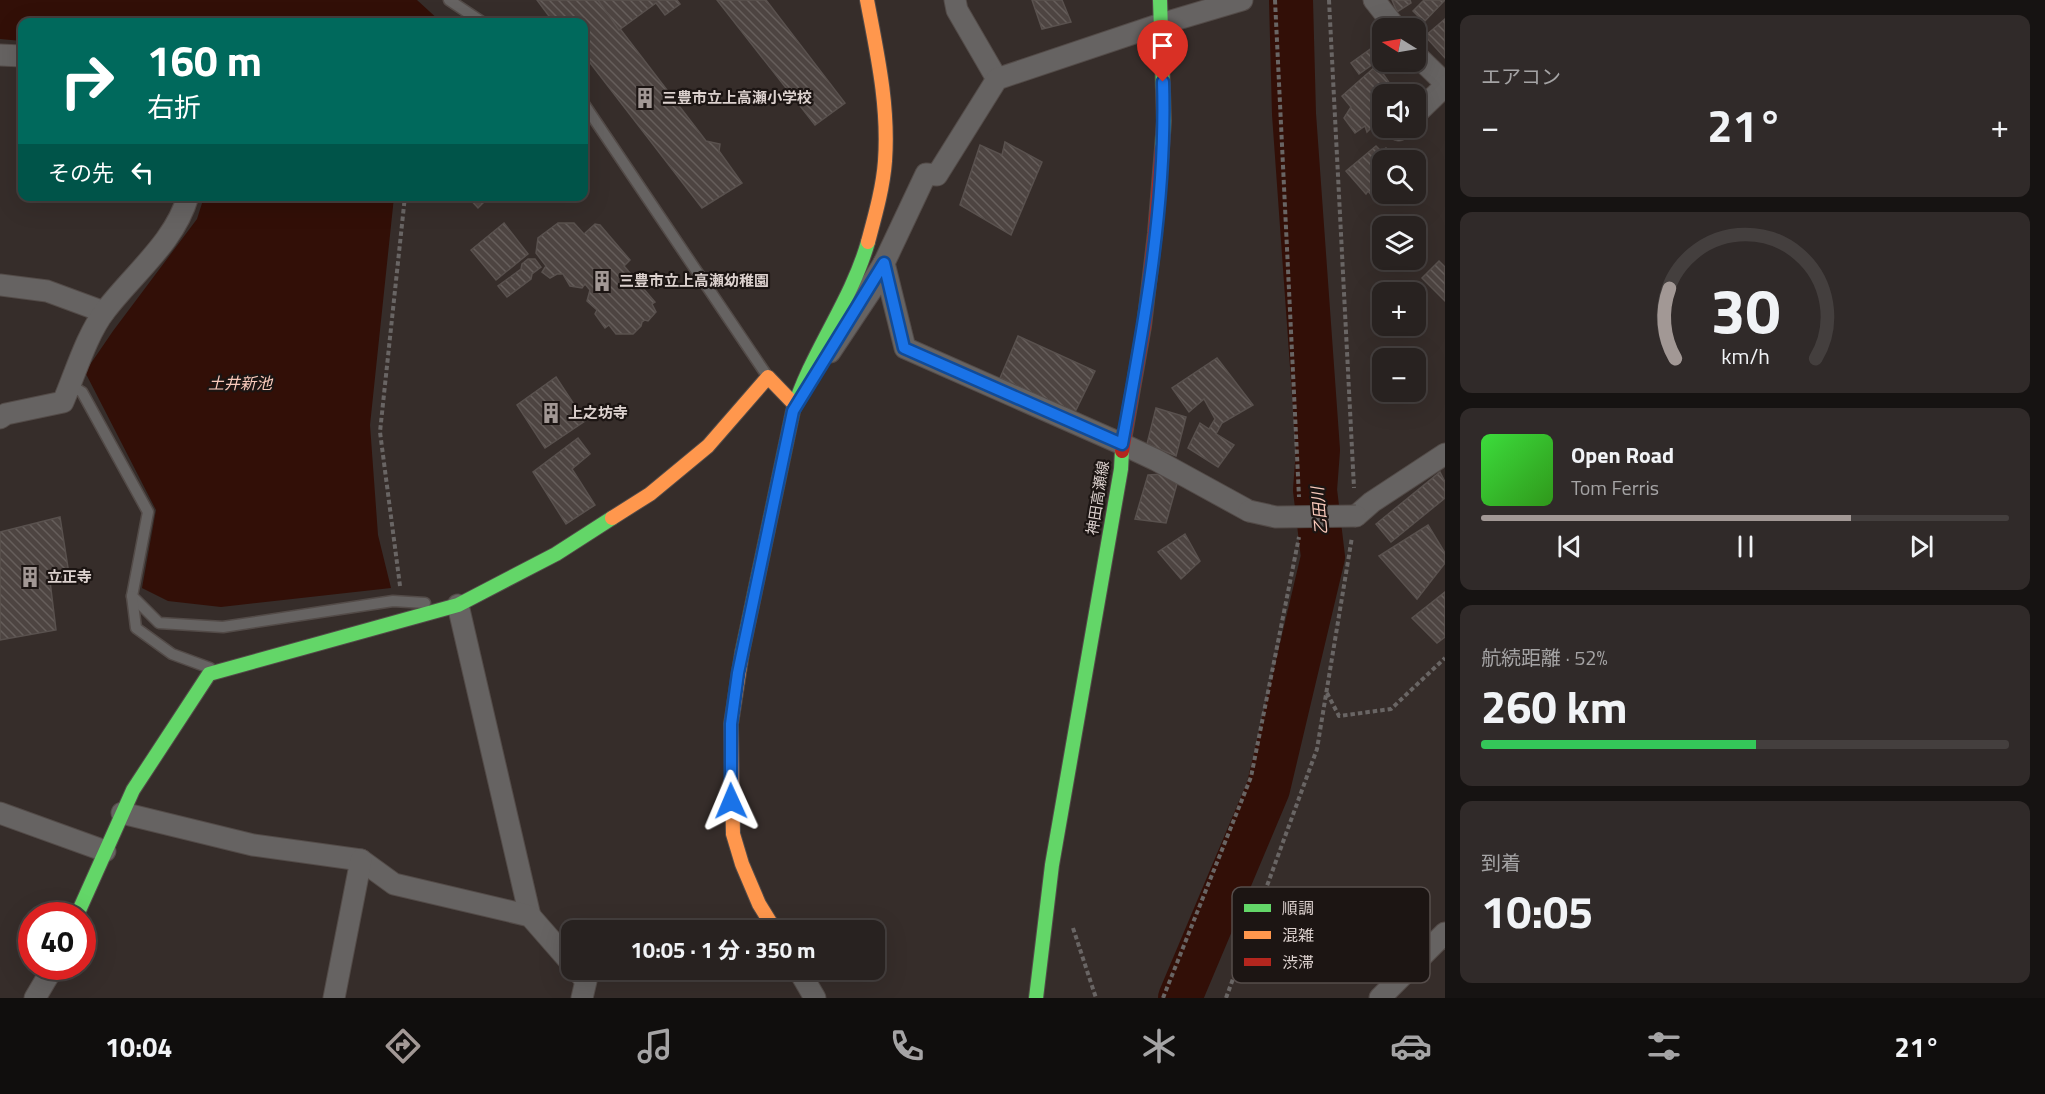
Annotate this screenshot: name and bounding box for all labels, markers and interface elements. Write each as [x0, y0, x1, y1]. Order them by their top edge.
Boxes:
north arrow [1372, 18, 1426, 72]
map controls [1372, 18, 1426, 402]
pin [1137, 20, 1188, 82]
text: 160 m [147, 28, 262, 92]
icon: arrive [1146, 29, 1179, 62]
icon: right [48, 42, 126, 120]
text: エアコン [1481, 61, 1561, 92]
button: sound [1372, 84, 1426, 138]
text: 右折 [147, 86, 201, 127]
building icon: 三豊市立上高瀬小学校 [633, 86, 657, 110]
place label: 三豊市立上高瀬小学校 [662, 86, 812, 109]
text: 21° [1707, 91, 1783, 159]
text: − [1481, 101, 1499, 151]
text: + [1991, 101, 2009, 151]
button: search [1372, 150, 1426, 204]
text: その先 [48, 156, 114, 190]
icon: left [126, 156, 159, 189]
button: layers [1372, 216, 1426, 270]
text: 30 [1710, 263, 1780, 358]
building icon: 三豊市立上高瀬幼稚園 [590, 269, 614, 293]
place label: 三豊市立上高瀬幼稚園 [619, 269, 769, 292]
button: + [1372, 282, 1426, 336]
text: km/h [1721, 341, 1769, 373]
button: − [1372, 348, 1426, 402]
water label: 土井新池 [208, 371, 274, 395]
building icon: 上之坊寺 [539, 401, 563, 425]
place label: 上之坊寺 [568, 401, 628, 424]
text: Open Road [1571, 438, 1674, 472]
street label: 神田高瀬線 [1080, 459, 1115, 537]
text: Tom Ferris [1571, 472, 1659, 503]
water label: 乙田川 [1305, 484, 1333, 536]
icon: previous [1553, 530, 1586, 563]
icon: pause [1729, 530, 1762, 563]
icon: next [1905, 530, 1938, 563]
building icon: 立正寺 [18, 565, 42, 589]
place label: 立正寺 [47, 565, 92, 588]
text: 航続距離 · 52% [1481, 642, 1608, 673]
text: 260 km [1481, 672, 1627, 740]
position arrow [699, 769, 763, 833]
text: 到着 [1481, 847, 1521, 878]
text: 10:05 [1481, 877, 1593, 945]
legend [1232, 887, 1430, 983]
text: 順調 [1282, 896, 1314, 920]
speed limit sign: 40 [18, 902, 96, 980]
text: 混雑 [1282, 923, 1314, 947]
text: 10:05 · 1 分 · 350 m [631, 933, 815, 967]
text: 渋滞 [1282, 950, 1314, 974]
icon: directions [382, 1025, 424, 1067]
icon: music [634, 1025, 676, 1067]
icon: phone [886, 1025, 928, 1067]
icon: climate [1138, 1025, 1180, 1067]
icon: car [1390, 1025, 1432, 1067]
icon: filters [1643, 1025, 1685, 1067]
text: 10:04 [105, 1026, 172, 1067]
text: 21° [1895, 1026, 1940, 1067]

